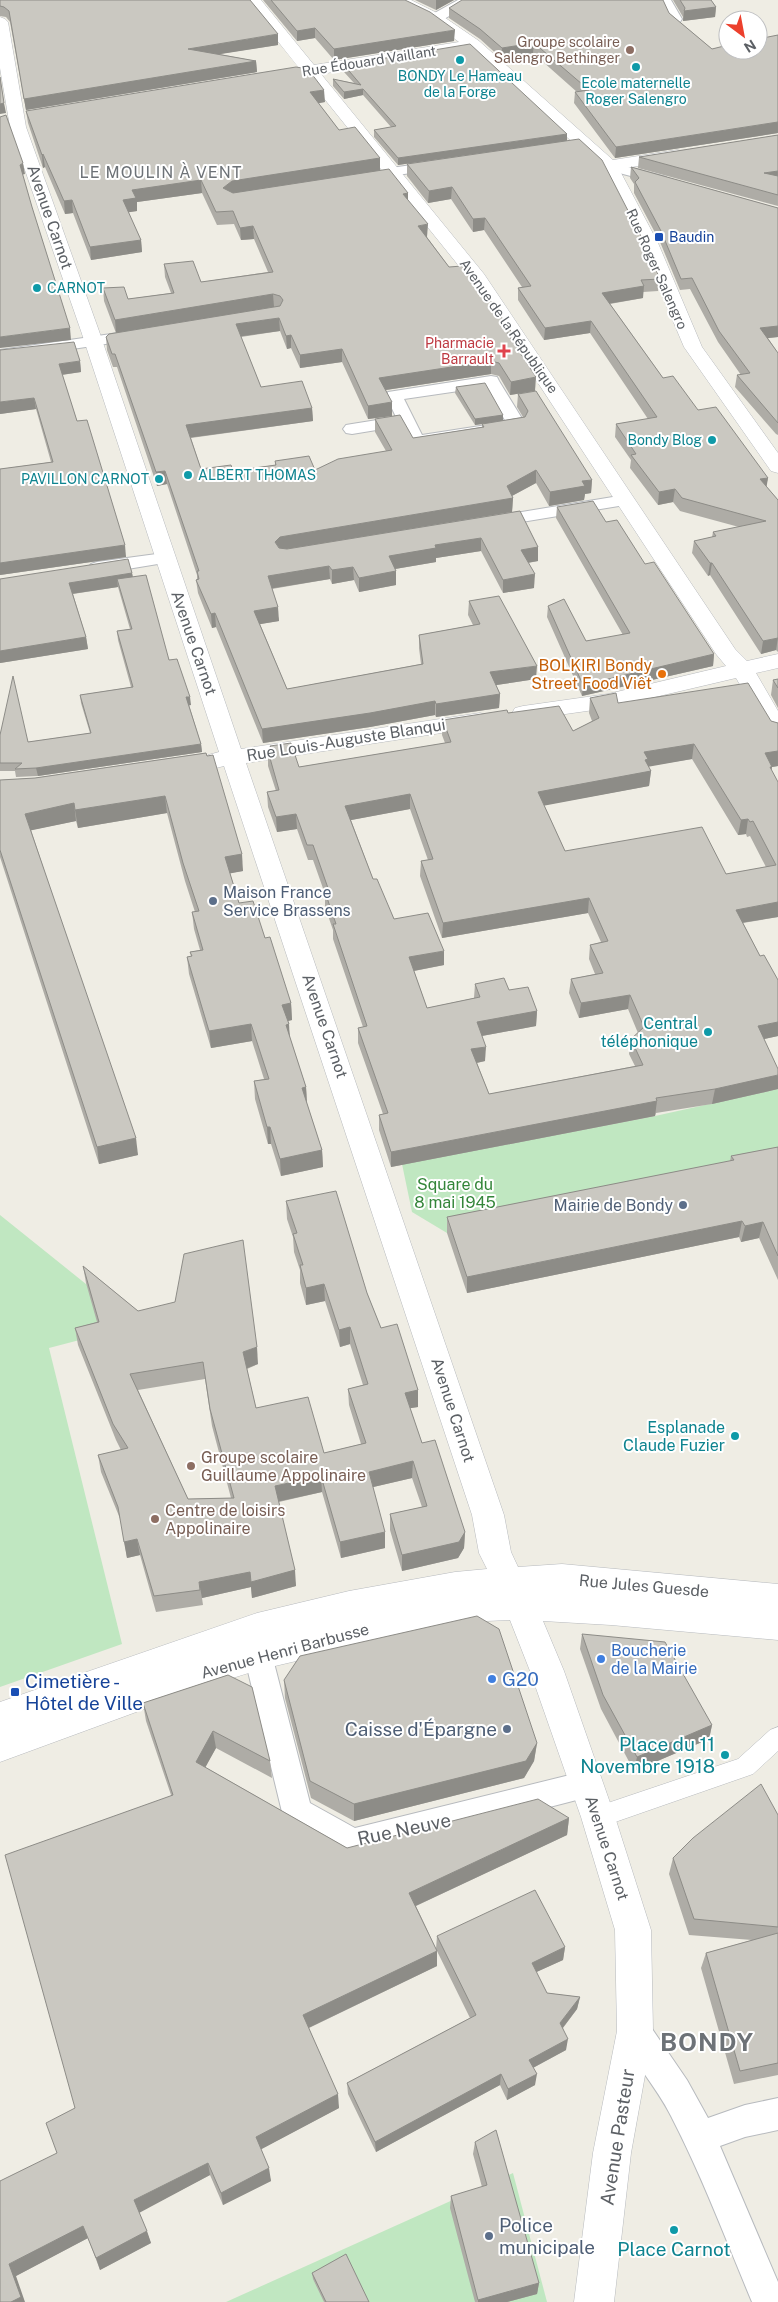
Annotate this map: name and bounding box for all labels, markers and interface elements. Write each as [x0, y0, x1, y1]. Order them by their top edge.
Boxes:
north arrow [718, 10, 768, 60]
place label: Groupe scolaire Salengro Bethinger [494, 34, 620, 66]
text: N [741, 36, 759, 56]
street label: Rue Édouard Vaillant [301, 42, 437, 79]
marker: Groupe scolaire Salengro Bethinger [624, 44, 636, 56]
marker: BONDY Le Hameau de la Forge [454, 54, 466, 66]
marker: Ecole maternelle Roger Salengro [630, 61, 642, 73]
place label: BONDY Le Hameau de la Forge [398, 68, 522, 100]
place label: Ecole maternelle Roger Salengro [581, 75, 691, 107]
street label: Avenue Carnot [23, 162, 77, 272]
district label: LE MOULIN À VENT [80, 162, 242, 182]
street label: Rue Roger Salengro [623, 206, 691, 332]
place label: Baudin [669, 229, 714, 245]
marker: Baudin [653, 231, 665, 243]
street label: Avenue de la République [457, 256, 562, 396]
place label: CARNOT [47, 280, 105, 296]
marker: CARNOT [31, 282, 43, 294]
place label: Pharmacie Barrault [425, 335, 494, 367]
marker: Pharmacie Barrault [498, 345, 510, 357]
place label: Bondy Blog [628, 432, 702, 448]
marker: Bondy Blog [706, 434, 718, 446]
place label: ALBERT THOMAS [198, 467, 316, 483]
marker: ALBERT THOMAS [182, 469, 194, 481]
place label: PAVILLON CARNOT [21, 471, 149, 487]
marker: PAVILLON CARNOT [153, 473, 165, 485]
street label: Avenue Carnot [167, 588, 221, 698]
place label: BOLKIRI Bondy Street Food Viêt [531, 656, 652, 693]
marker: BOLKIRI Bondy Street Food Viêt [656, 668, 668, 680]
street label: Rue Louis-Auguste Blanqui [245, 715, 447, 765]
place label: Maison France Service Brassens [223, 883, 351, 920]
marker: Maison France Service Brassens [207, 895, 219, 907]
street label: Avenue Carnot [298, 971, 352, 1081]
place label: Central téléphonique [601, 1014, 698, 1051]
marker: Central téléphonique [702, 1026, 714, 1038]
park label: Square du 8 mai 1945 [414, 1175, 496, 1212]
place label: Mairie de Bondy [554, 1196, 673, 1215]
marker: Mairie de Bondy [677, 1199, 689, 1211]
street label: Avenue Carnot [427, 1355, 479, 1465]
place label: Esplanade Claude Fuzier [623, 1418, 725, 1455]
marker: Esplanade Claude Fuzier [729, 1430, 741, 1442]
place label: Groupe scolaire Guillaume Appolinaire [201, 1448, 366, 1485]
marker: Groupe scolaire Guillaume Appolinaire [185, 1460, 197, 1472]
place label: Centre de loisirs Appolinaire [165, 1501, 285, 1538]
marker: Centre de loisirs Appolinaire [149, 1513, 161, 1525]
street label: Rue Jules Guesde [578, 1571, 710, 1601]
street label: Avenue Henri Barbusse [199, 1619, 371, 1683]
place label: Boucherie de la Mairie [611, 1641, 697, 1678]
marker: Boucherie de la Mairie [595, 1653, 607, 1665]
place label: G20 [502, 1668, 539, 1690]
place label: Cimetière - Hôtel de Ville [25, 1670, 143, 1714]
marker: G20 [486, 1673, 498, 1685]
marker: Cimetière - Hôtel de Ville [9, 1686, 21, 1698]
place label: Caisse d'Épargne [345, 1718, 497, 1740]
marker: Caisse d'Épargne [501, 1723, 513, 1735]
place label: Place du 11 Novembre 1918 [580, 1733, 715, 1777]
marker: Place du 11 Novembre 1918 [719, 1749, 731, 1761]
street label: Avenue Carnot [581, 1793, 633, 1903]
street label: Rue Neuve [355, 1808, 453, 1850]
district label: BONDY [660, 2027, 754, 2057]
street label: Avenue Pasteur [595, 2067, 639, 2207]
place label: Police municipale [499, 2214, 595, 2258]
marker: Place Carnot [668, 2224, 680, 2236]
marker: Police municipale [483, 2230, 495, 2242]
place label: Place Carnot [617, 2238, 731, 2260]

